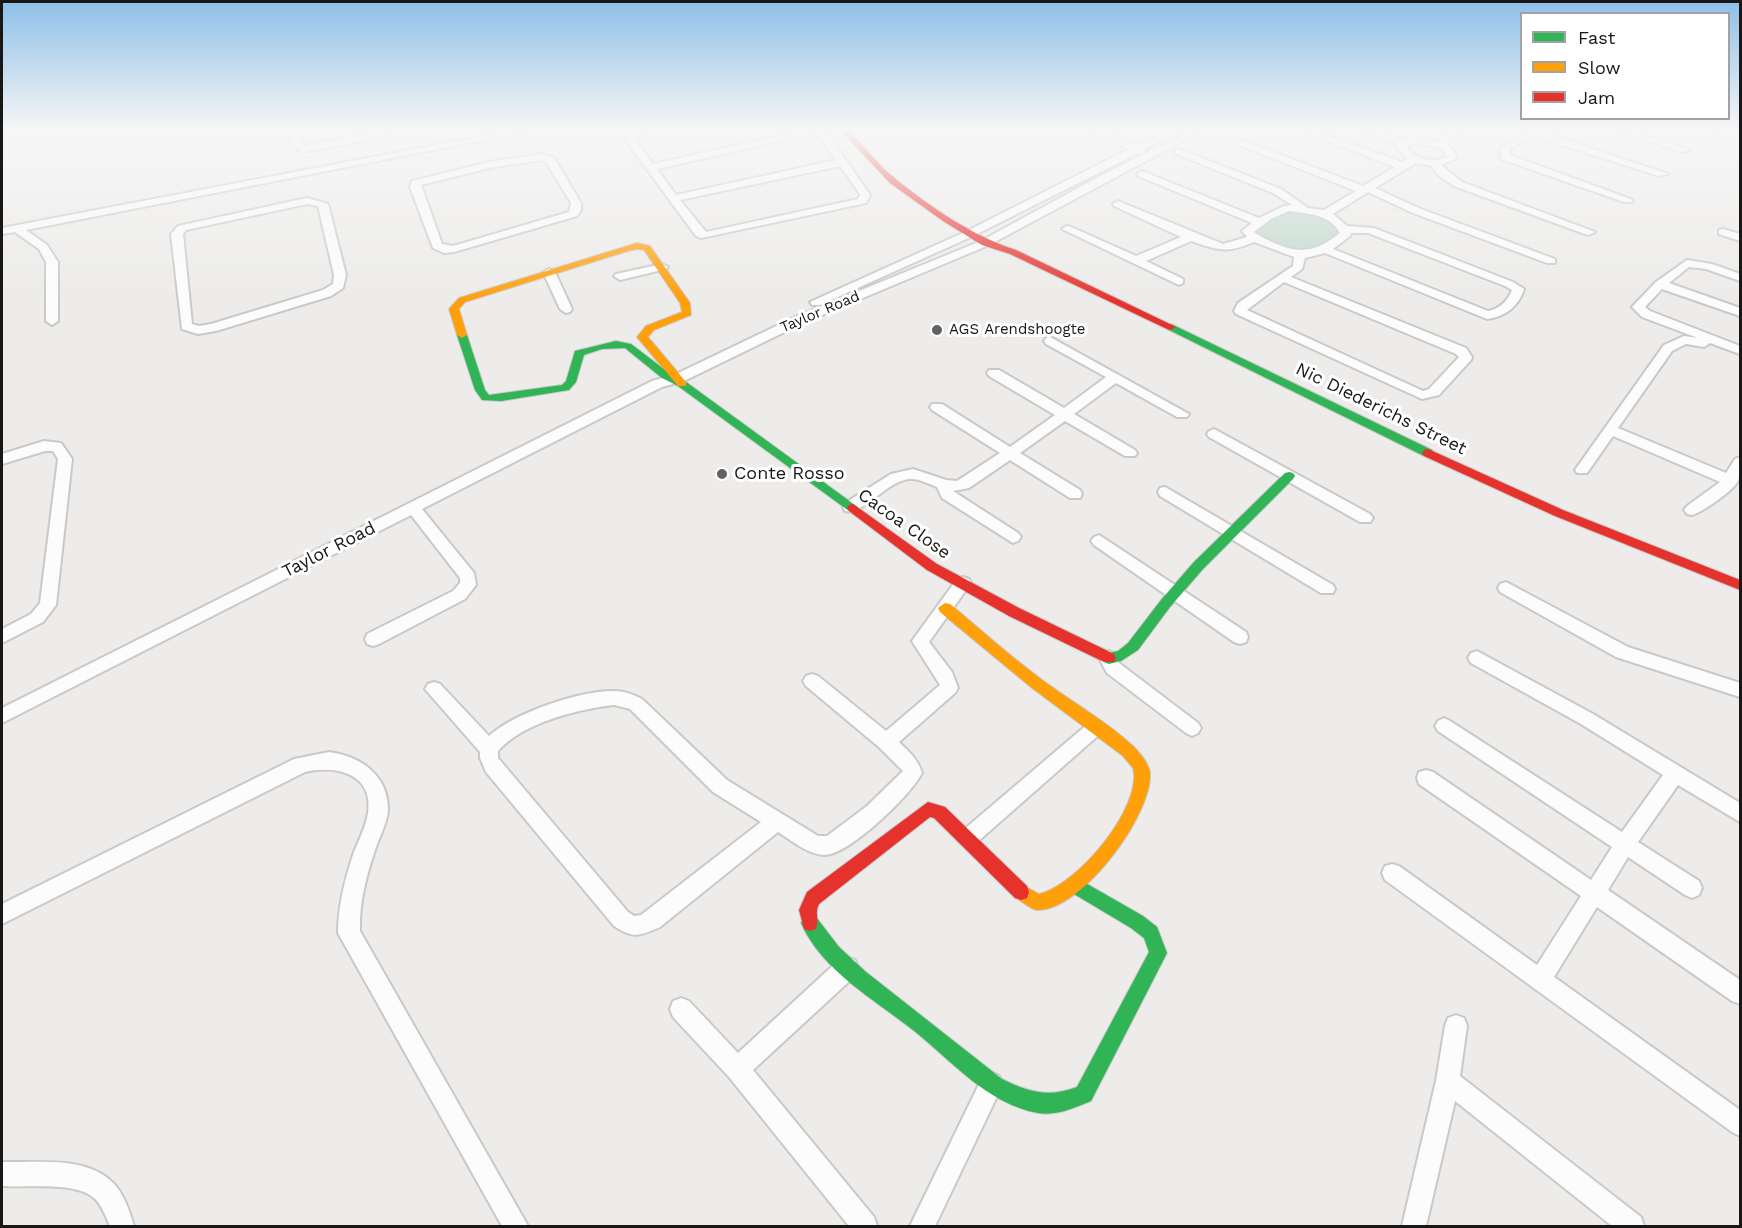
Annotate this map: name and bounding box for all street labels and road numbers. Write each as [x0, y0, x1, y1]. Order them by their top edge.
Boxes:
street label: Taylor Road [777, 287, 863, 337]
street label: Nic Diederichs Street [1292, 358, 1470, 460]
street label: Cacoa Close [853, 484, 955, 564]
street label: Taylor Road [279, 517, 379, 583]

